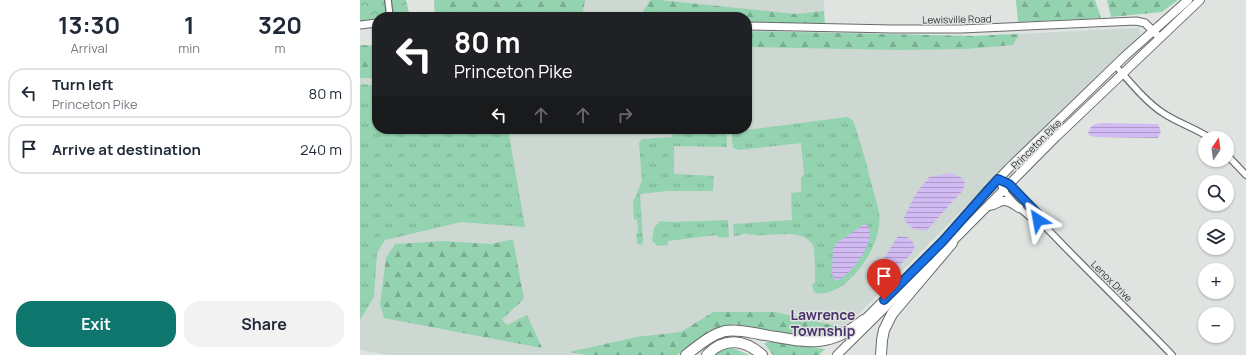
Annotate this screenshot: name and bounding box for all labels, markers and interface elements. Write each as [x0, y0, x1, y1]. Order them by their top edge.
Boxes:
text: 13:30 [58, 8, 120, 41]
text: 1 [184, 8, 194, 41]
text: 320 [258, 8, 302, 41]
street label: Lewisville Road [922, 11, 992, 27]
text: 80 m [454, 23, 520, 61]
icon: left [388, 28, 440, 80]
text: Arrival [71, 39, 108, 57]
text: min [178, 39, 200, 57]
text: m [275, 39, 286, 57]
text: Princeton Pike [454, 59, 573, 83]
text: Turn left [52, 74, 114, 95]
icon: left [18, 82, 40, 104]
text: 80 m [308, 83, 342, 104]
text: Princeton Pike [52, 95, 138, 113]
icon: left [488, 104, 510, 126]
icon: ahead [530, 104, 552, 126]
icon: ahead [572, 104, 594, 126]
icon: right [614, 104, 636, 126]
street label: Princeton Pike [1008, 116, 1064, 172]
north arrow [1198, 131, 1234, 167]
map controls [1198, 131, 1234, 343]
icon: arrive [18, 138, 40, 160]
text: Arrive at destination [52, 139, 201, 160]
text: 240 m [300, 139, 342, 160]
button: search [1198, 175, 1234, 211]
position arrow [1017, 199, 1059, 241]
button: layers [1198, 219, 1234, 255]
street label: Lenox Drive [1088, 257, 1136, 305]
pin [867, 259, 901, 300]
button: + [1198, 263, 1234, 299]
icon: arrive [873, 265, 895, 287]
button: Exit [16, 301, 176, 347]
button: Share [184, 301, 344, 347]
district label: Lawrence Township [790, 305, 856, 340]
button: − [1198, 307, 1234, 343]

